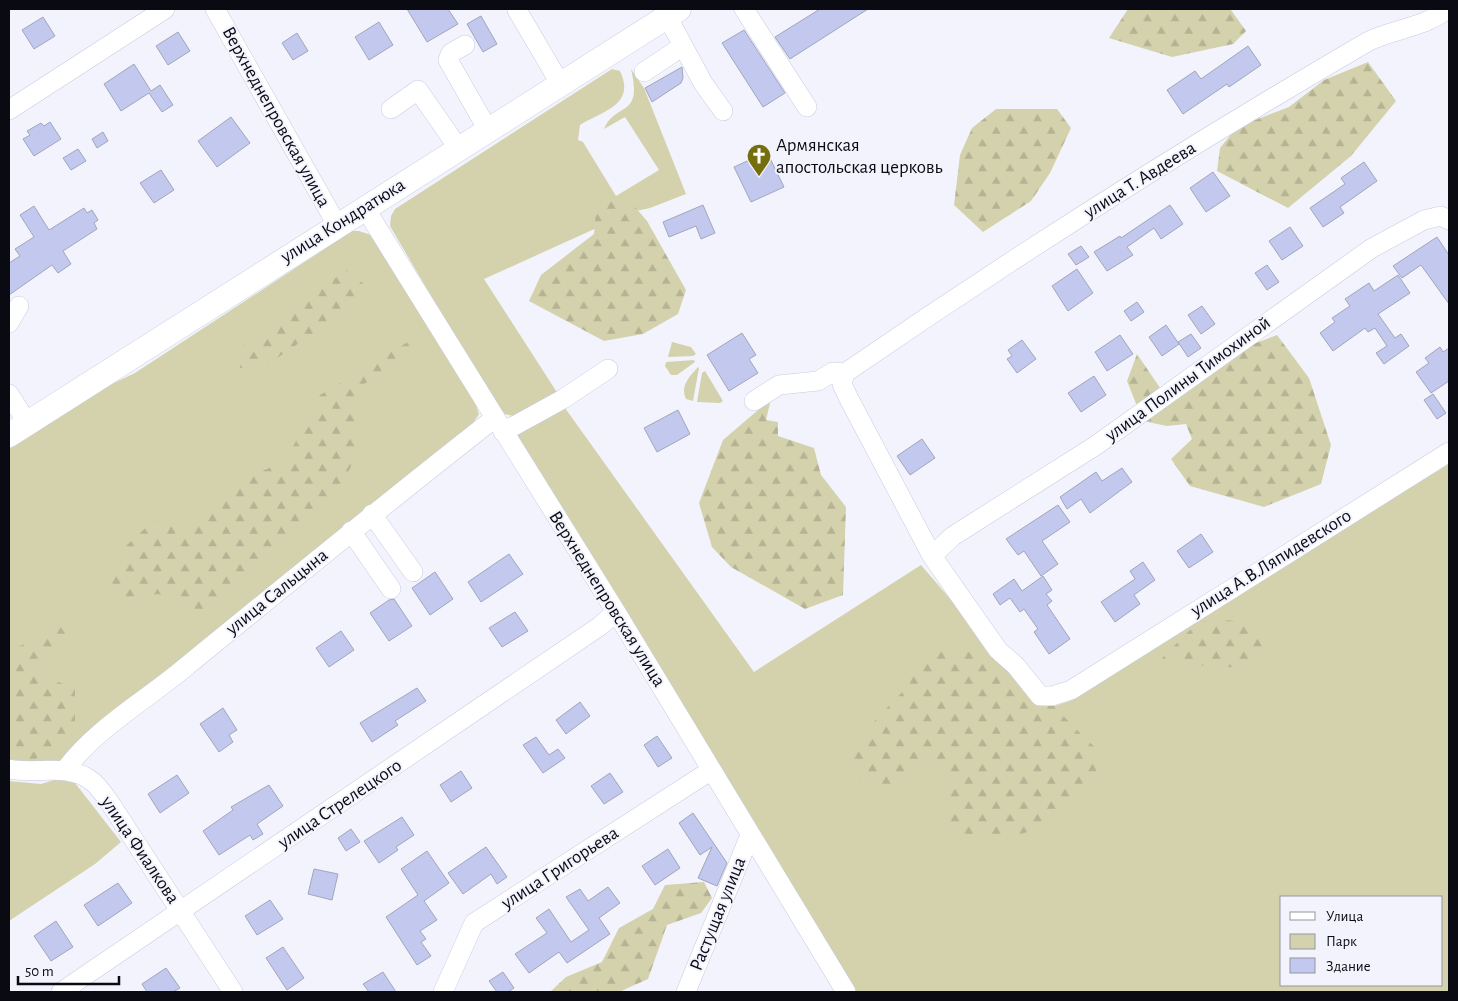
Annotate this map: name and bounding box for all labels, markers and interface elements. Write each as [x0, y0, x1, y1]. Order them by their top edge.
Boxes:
street label: Верхнеднепровская улица [218, 24, 334, 211]
place label: Армянская апостольская церковь [776, 136, 943, 177]
street label: улица Т. Авдеева [1080, 138, 1199, 222]
church icon: Армянская апостольская церковь [746, 143, 772, 177]
street label: улица Кондратюка [277, 175, 409, 267]
street label: улица Полины Тимохиной [1101, 313, 1274, 446]
street label: улица А.В.Ляпидевского [1187, 506, 1355, 621]
street label: Верхнеднепровская улица [545, 508, 669, 690]
street label: улица Сальцына [222, 545, 332, 639]
street label: улица Стрелецкого [274, 756, 405, 853]
street label: улица Фиалкова [97, 792, 183, 907]
street label: улица Григорьева [497, 823, 622, 913]
street label: Растущая улица [687, 854, 750, 974]
legend [1280, 896, 1443, 986]
text: Улица [1326, 909, 1363, 924]
text: Парк [1326, 934, 1357, 949]
scale bar [18, 954, 119, 986]
text: Здание [1326, 959, 1371, 974]
text: 50 m [25, 964, 54, 979]

